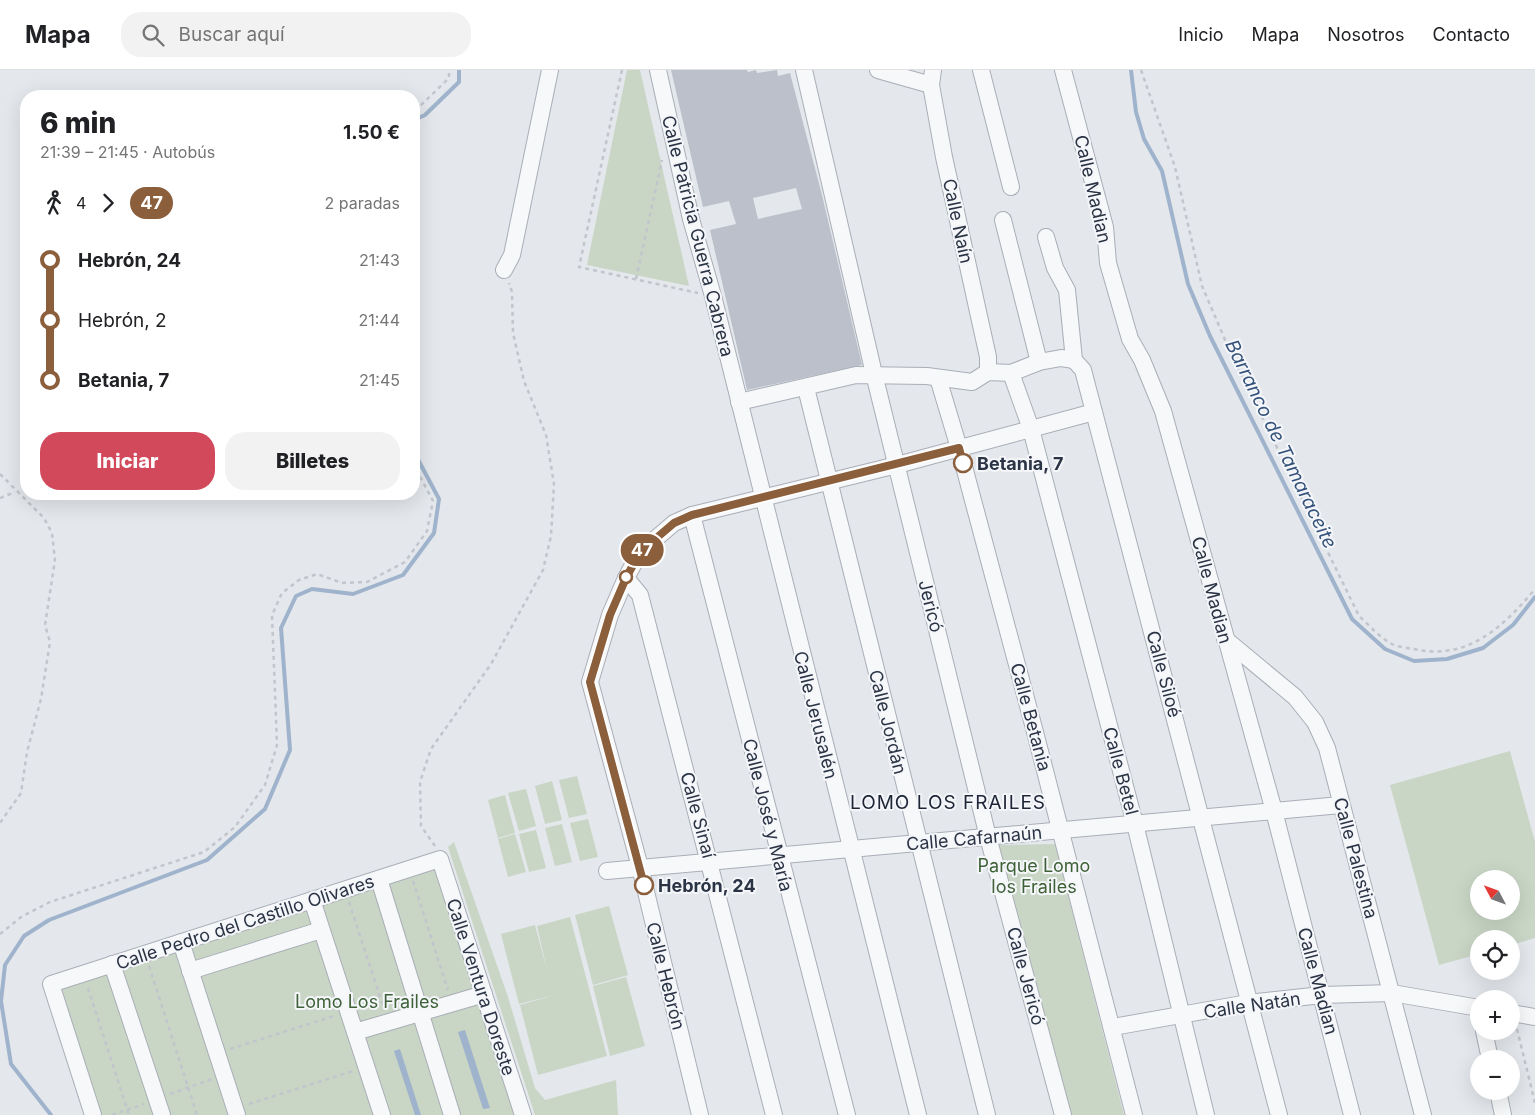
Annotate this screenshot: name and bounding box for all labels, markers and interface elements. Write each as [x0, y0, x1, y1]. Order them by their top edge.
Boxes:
search box [121, 12, 471, 57]
text: Mapa [25, 20, 91, 49]
icon: search [139, 21, 167, 49]
text: Buscar aquí [179, 23, 285, 46]
text: Inicio [1178, 24, 1224, 45]
text: Mapa [1252, 24, 1299, 45]
text: Nosotros [1327, 24, 1405, 45]
text: Contacto [1433, 24, 1510, 45]
text: 6 min [40, 106, 116, 140]
street label: Calle Patricia Guerra Cabrera [658, 113, 738, 359]
text: 1.50 € [343, 121, 400, 144]
street label: Calle Madian [1070, 133, 1116, 245]
text: 21:39 – 21:45 · Autobús [40, 142, 215, 162]
street label: Calle Naín [939, 177, 977, 265]
icon: walk [40, 189, 68, 217]
icon: forward [94, 189, 122, 217]
text: 47 [140, 192, 163, 213]
text: 4 [76, 193, 86, 213]
text: 2 paradas [325, 193, 400, 213]
text: Hebrón, 24 [78, 249, 181, 272]
text: 21:43 [359, 250, 400, 270]
text: Hebrón, 2 [78, 309, 167, 332]
text: 21:44 [358, 310, 400, 330]
water label: Barranco de Tamaraceite [1220, 336, 1342, 552]
text: Betania, 7 [78, 369, 169, 392]
text: 21:45 [359, 370, 400, 390]
button: Iniciar [40, 432, 215, 490]
button: Billetes [225, 432, 400, 490]
marker: Betania, 7 [953, 453, 973, 473]
place label: Betania, 7 [977, 453, 1063, 474]
line badge: 47 [620, 534, 664, 566]
street label: Calle Madian [1188, 534, 1236, 646]
text: 47 [631, 539, 653, 560]
unlabelled marker [619, 570, 633, 584]
street label: Jericó [914, 578, 948, 634]
street label: Calle Siloé [1142, 628, 1186, 720]
street label: Calle Jerusalén [790, 649, 842, 781]
street label: Calle Betania [1006, 661, 1056, 773]
street label: Calle Jordán [865, 668, 911, 776]
street label: Calle Betel [1099, 725, 1143, 817]
street label: Calle José y María [739, 736, 797, 894]
street label: Calle Sinaí [676, 770, 720, 861]
district label: LOMO LOS FRAILES [850, 791, 1046, 814]
street label: Calle Palestina [1330, 795, 1382, 921]
street label: Calle Cafarnaún [905, 822, 1043, 854]
park label: Parque Lomo los Frailes [978, 855, 1090, 897]
street label: Calle Pedro del Castillo Olivares [113, 870, 377, 974]
north arrow [1470, 870, 1520, 920]
map controls [1470, 870, 1520, 1100]
marker: Hebrón, 24 [634, 875, 654, 895]
place label: Hebrón, 24 [658, 875, 756, 896]
street label: Calle Ventura Doreste [442, 896, 520, 1078]
street label: Calle Hebrón [642, 920, 690, 1032]
street label: Calle Jericó [1003, 925, 1049, 1027]
street label: Calle Madian [1294, 925, 1342, 1037]
button: locate [1470, 930, 1520, 980]
street label: Calle Natán [1202, 988, 1302, 1022]
button: + [1470, 990, 1520, 1040]
park label: Lomo Los Frailes [295, 991, 439, 1012]
button: − [1470, 1050, 1520, 1100]

